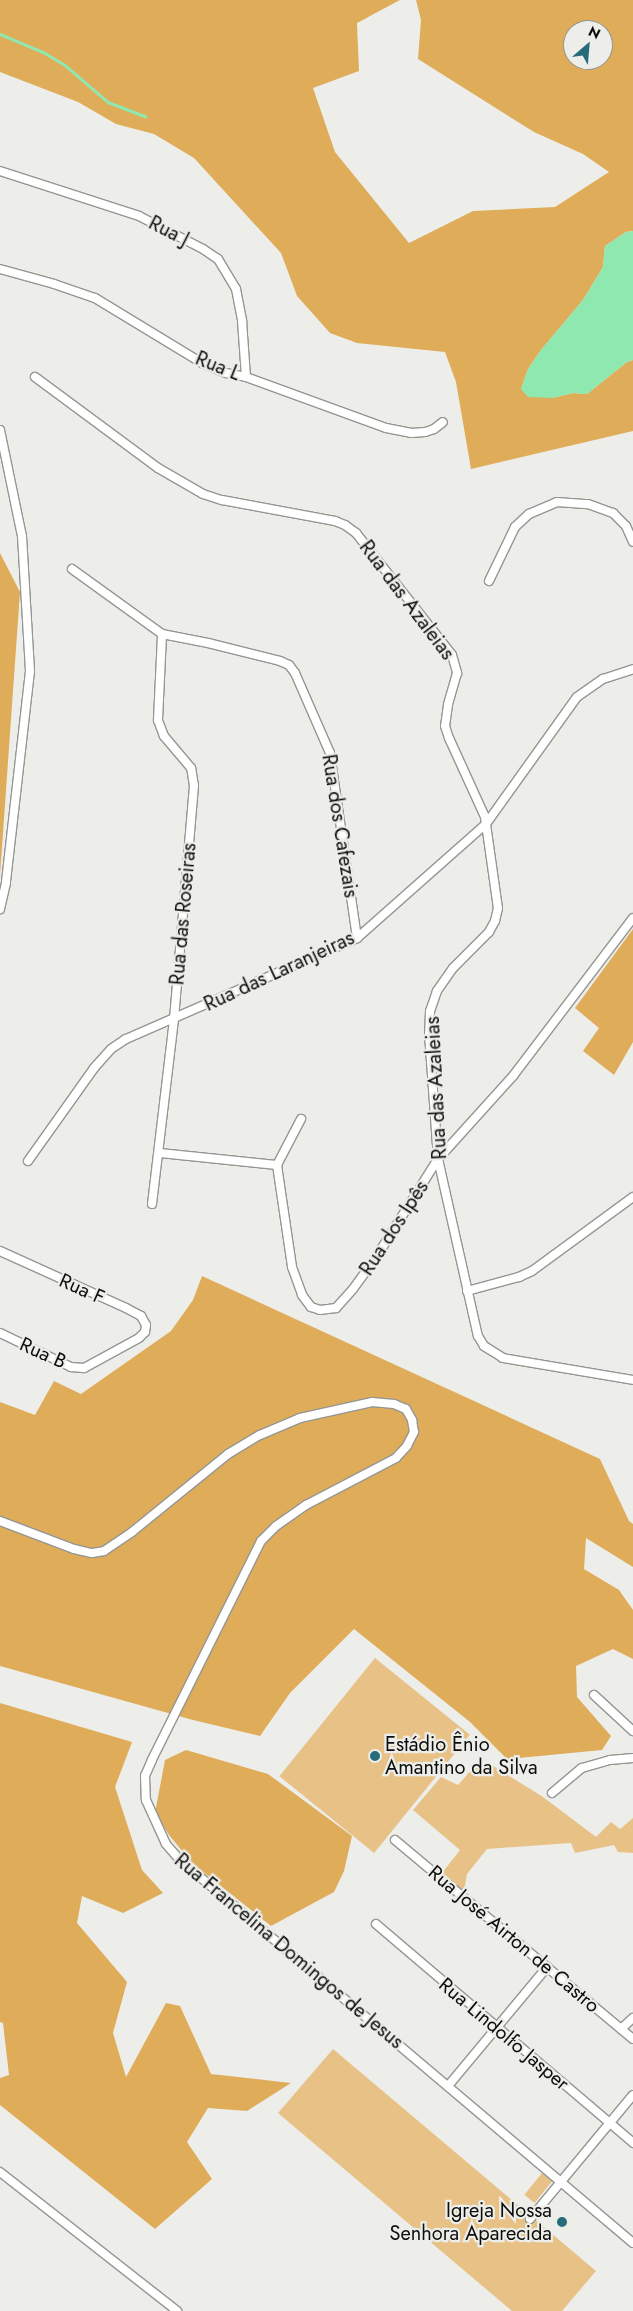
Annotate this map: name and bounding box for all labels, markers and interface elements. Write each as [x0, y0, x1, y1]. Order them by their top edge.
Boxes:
north arrow [563, 20, 613, 70]
text: N [585, 21, 604, 44]
street label: Rua J [145, 211, 193, 251]
street label: Rua L [192, 346, 244, 386]
street label: Rua das Azaleias [354, 536, 460, 664]
street label: Rua dos Cafezais [317, 753, 363, 899]
street label: Rua das Roseiras [165, 842, 201, 986]
street label: Rua das Laranjeiras [200, 926, 358, 1016]
street label: Rua das Azaleias [420, 1016, 452, 1160]
street label: Rua dos Ipês [354, 1176, 434, 1280]
street label: Rua F [56, 1268, 108, 1310]
street label: Rua B [16, 1332, 70, 1374]
place label: Estádio Ênio Amantino da Silva [385, 1732, 538, 1779]
marker: Estádio Ênio Amantino da Silva [369, 1750, 381, 1762]
street label: Rua Francelina Domingos de Jesus [170, 1848, 408, 2054]
street label: Rua José Airton de Castro [423, 1860, 605, 2018]
street label: Rua Lindolfo Jasper [434, 1973, 574, 2095]
place label: Igreja Nossa Senhora Aparecida [389, 2198, 552, 2245]
marker: Igreja Nossa Senhora Aparecida [556, 2216, 568, 2228]

